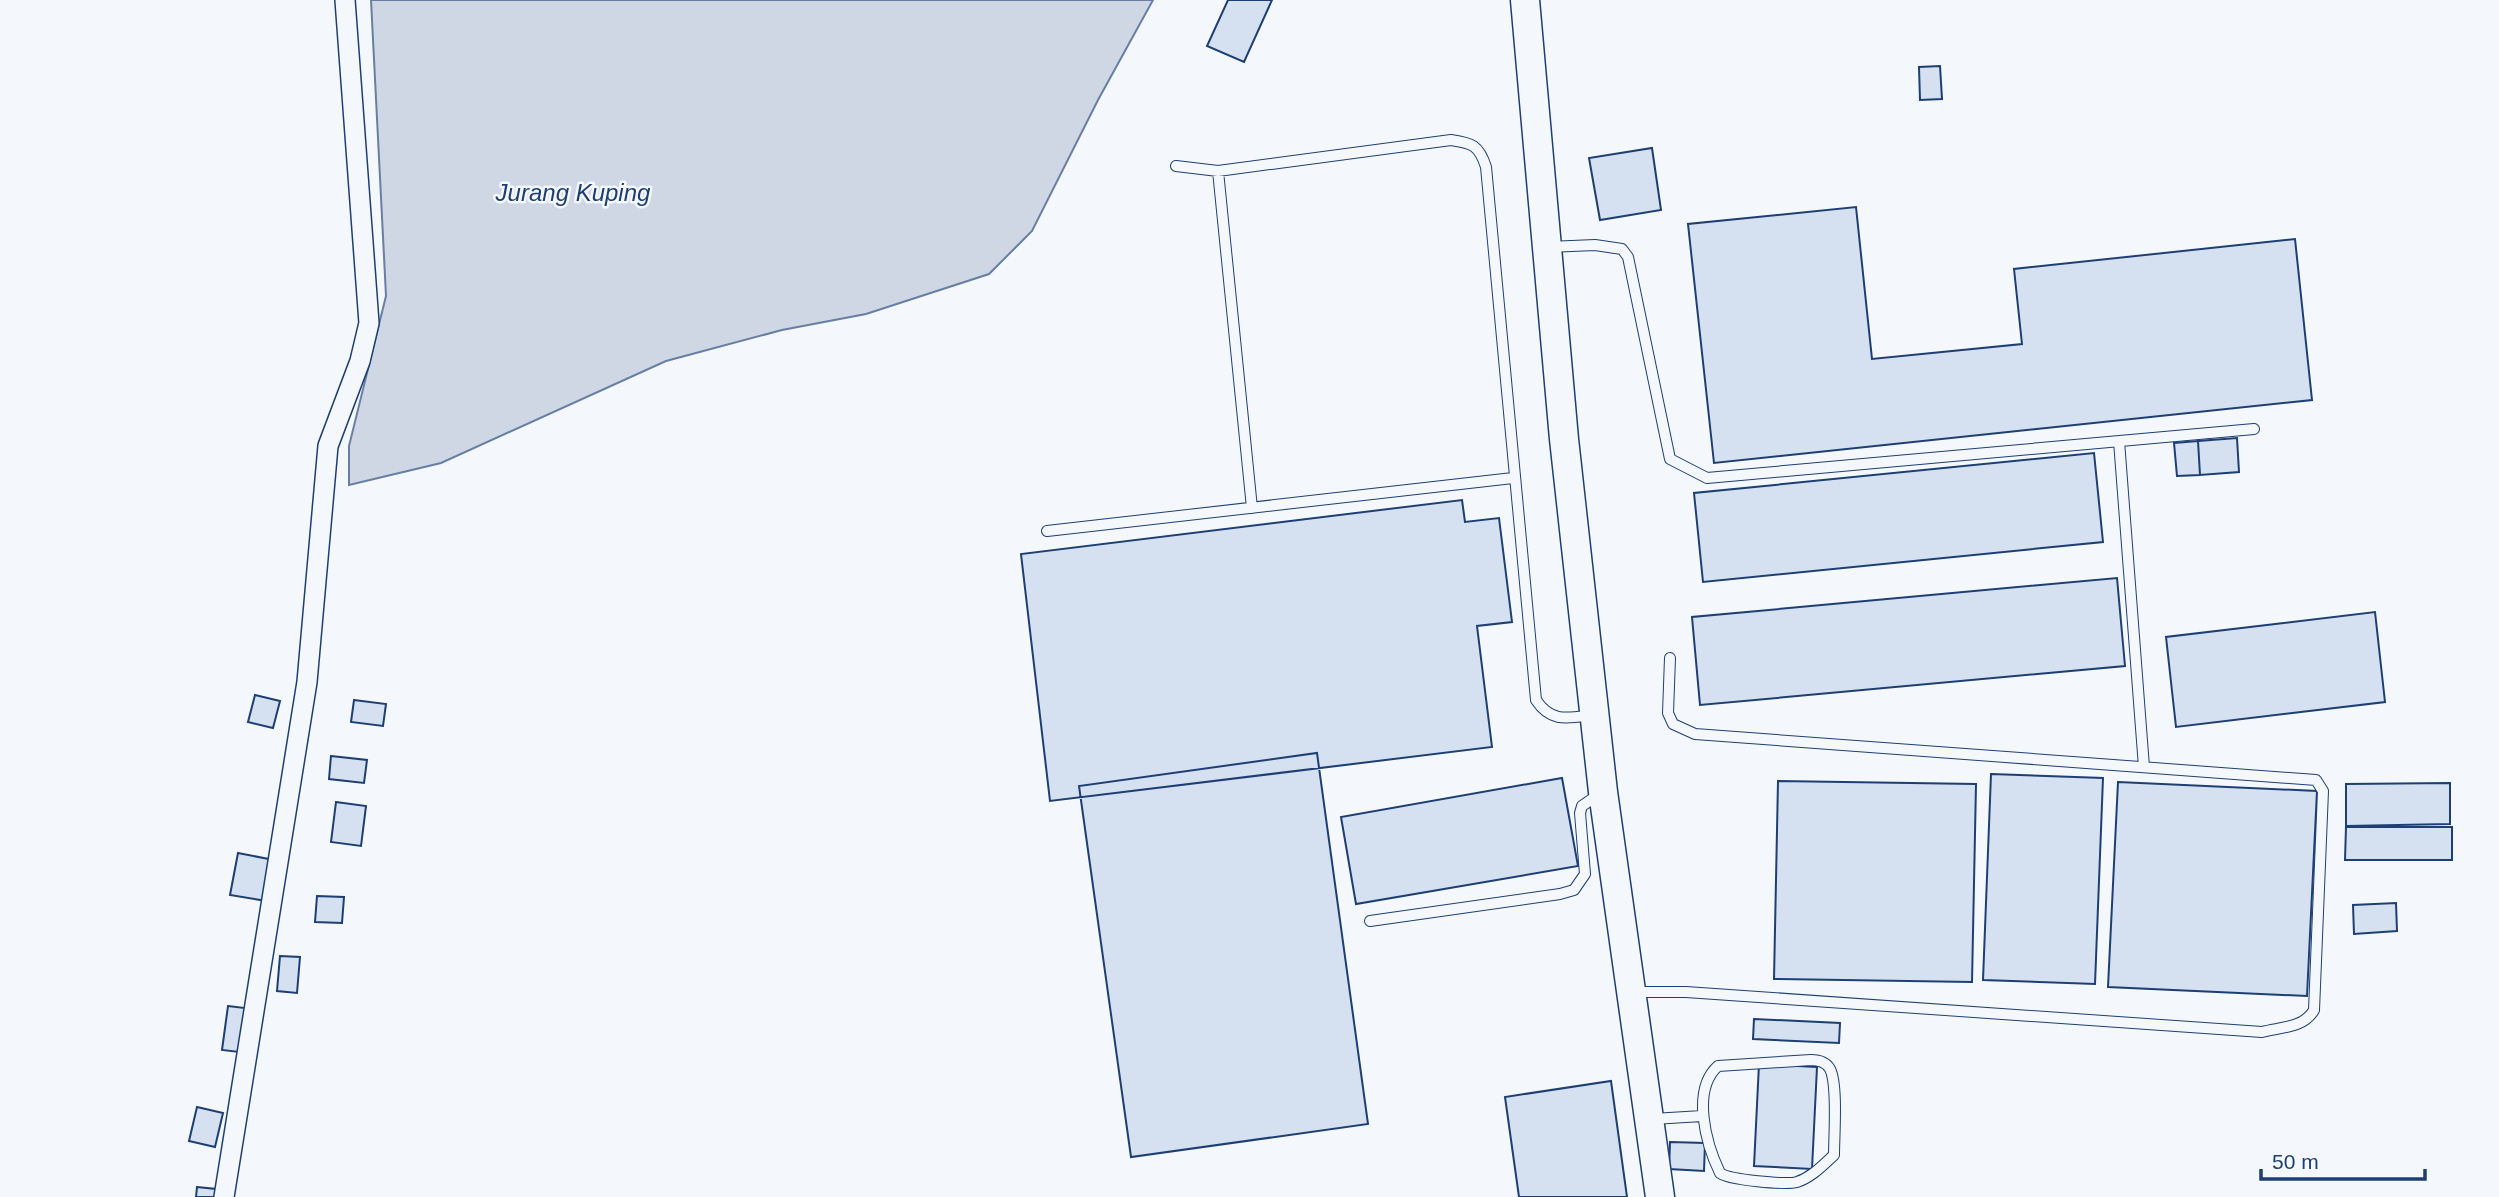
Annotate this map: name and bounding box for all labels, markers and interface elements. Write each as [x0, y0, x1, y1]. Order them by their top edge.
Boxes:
water label: Jurang Kuping [495, 179, 651, 206]
scale bar [2261, 1138, 2426, 1182]
text: 50 m [2272, 1150, 2319, 1173]

